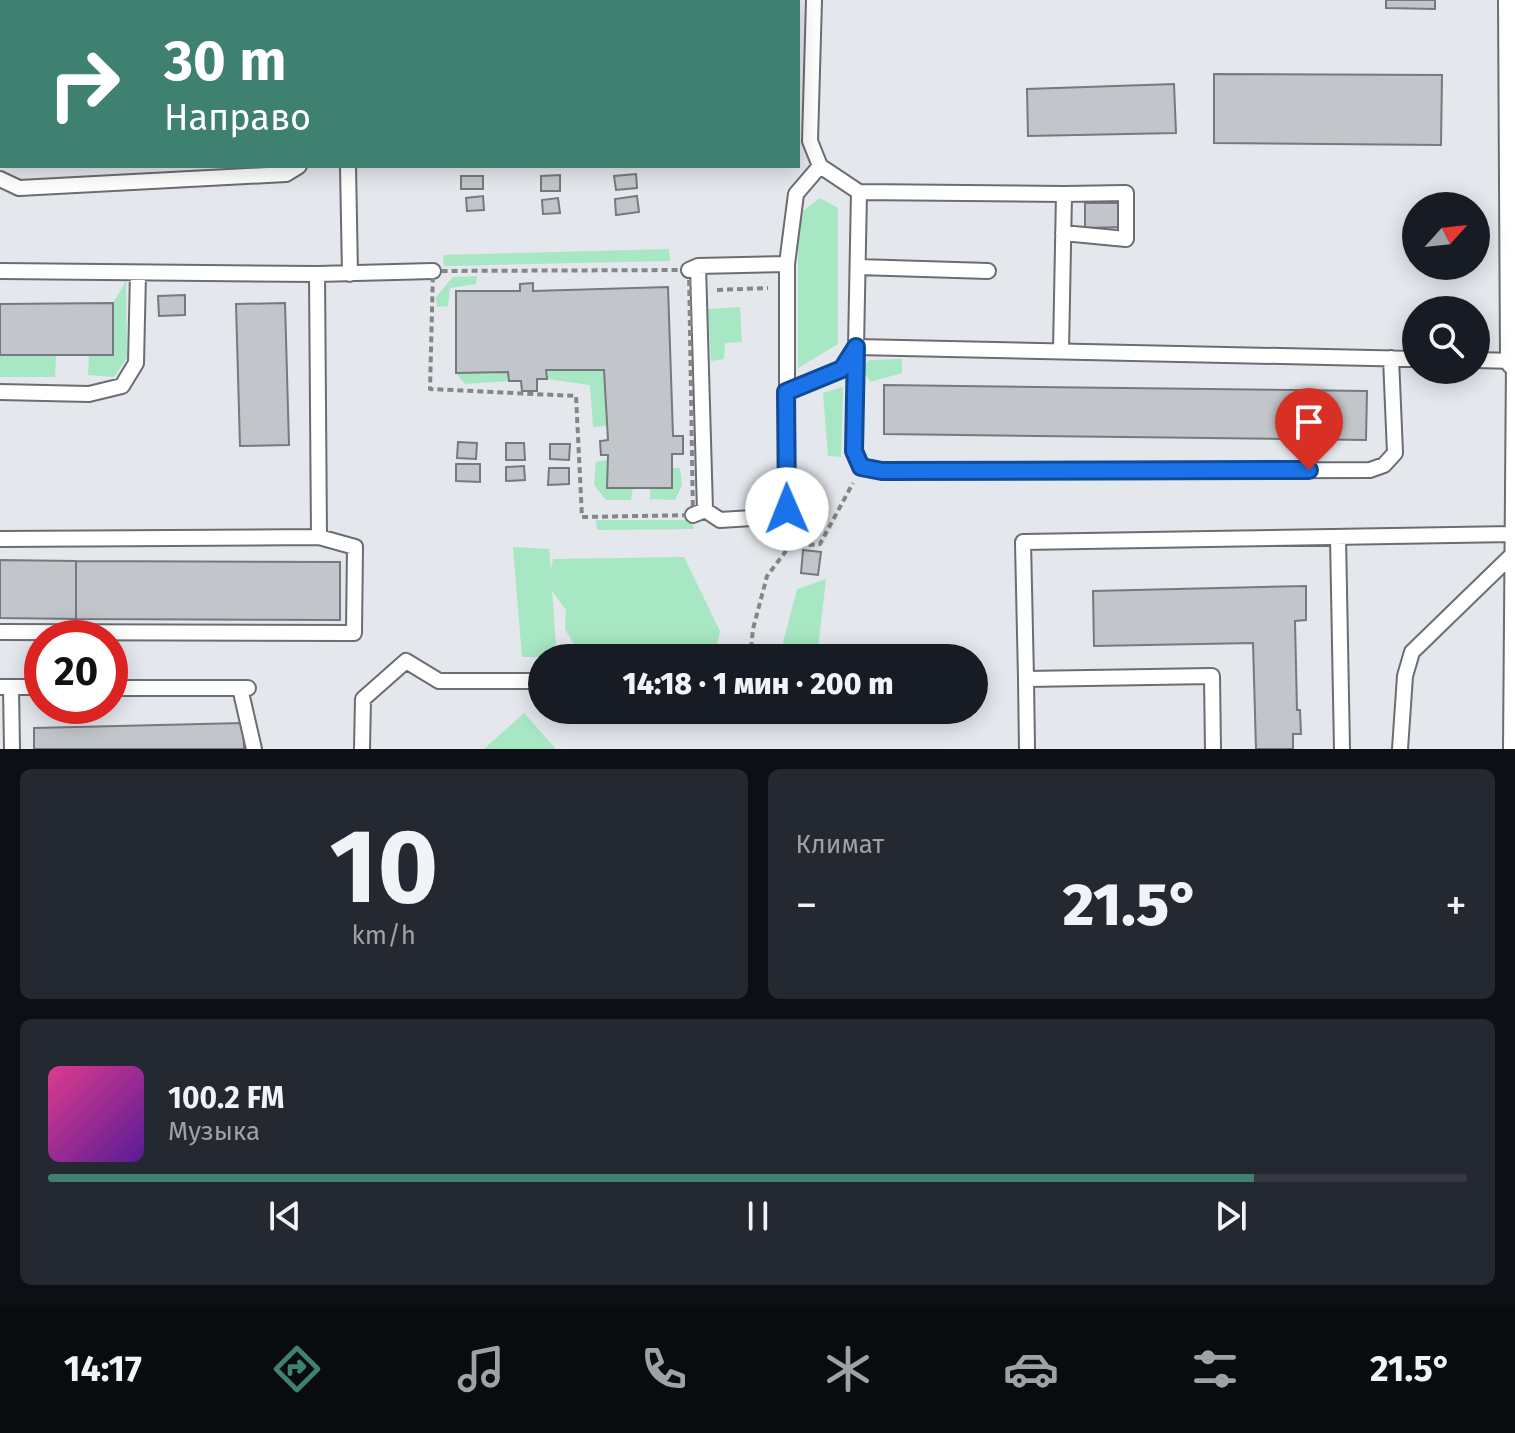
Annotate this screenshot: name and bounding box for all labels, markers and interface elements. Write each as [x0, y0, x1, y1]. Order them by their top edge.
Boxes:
text: 30 m [164, 28, 286, 95]
icon: right [32, 32, 136, 136]
text: Направо [164, 96, 311, 140]
north arrow [1402, 192, 1490, 280]
map controls [1402, 192, 1490, 384]
button: search [1402, 296, 1490, 384]
pin [1275, 388, 1343, 470]
icon: arrive [1287, 400, 1331, 444]
position arrow [745, 467, 829, 551]
speed limit sign: 20 [24, 620, 128, 724]
text: 14:18 · 1 мин · 200 m [622, 666, 894, 702]
text: 10 [329, 805, 438, 930]
text: Климат [796, 829, 884, 860]
text: 21.5° [1063, 869, 1200, 941]
text: − [796, 879, 818, 932]
text: + [1445, 879, 1467, 932]
text: km/h [352, 920, 416, 951]
text: 100.2 FM [168, 1080, 284, 1116]
text: Музыка [168, 1116, 260, 1147]
icon: previous [263, 1194, 307, 1238]
icon: pause [736, 1194, 780, 1238]
icon: next [1209, 1194, 1253, 1238]
icon: directions [269, 1341, 325, 1397]
icon: music [453, 1341, 509, 1397]
icon: phone [636, 1341, 692, 1397]
icon: climate [820, 1341, 876, 1397]
icon: car [1003, 1341, 1059, 1397]
icon: filters [1187, 1341, 1243, 1397]
text: 14:17 [64, 1347, 142, 1391]
text: 21.5° [1370, 1347, 1451, 1391]

